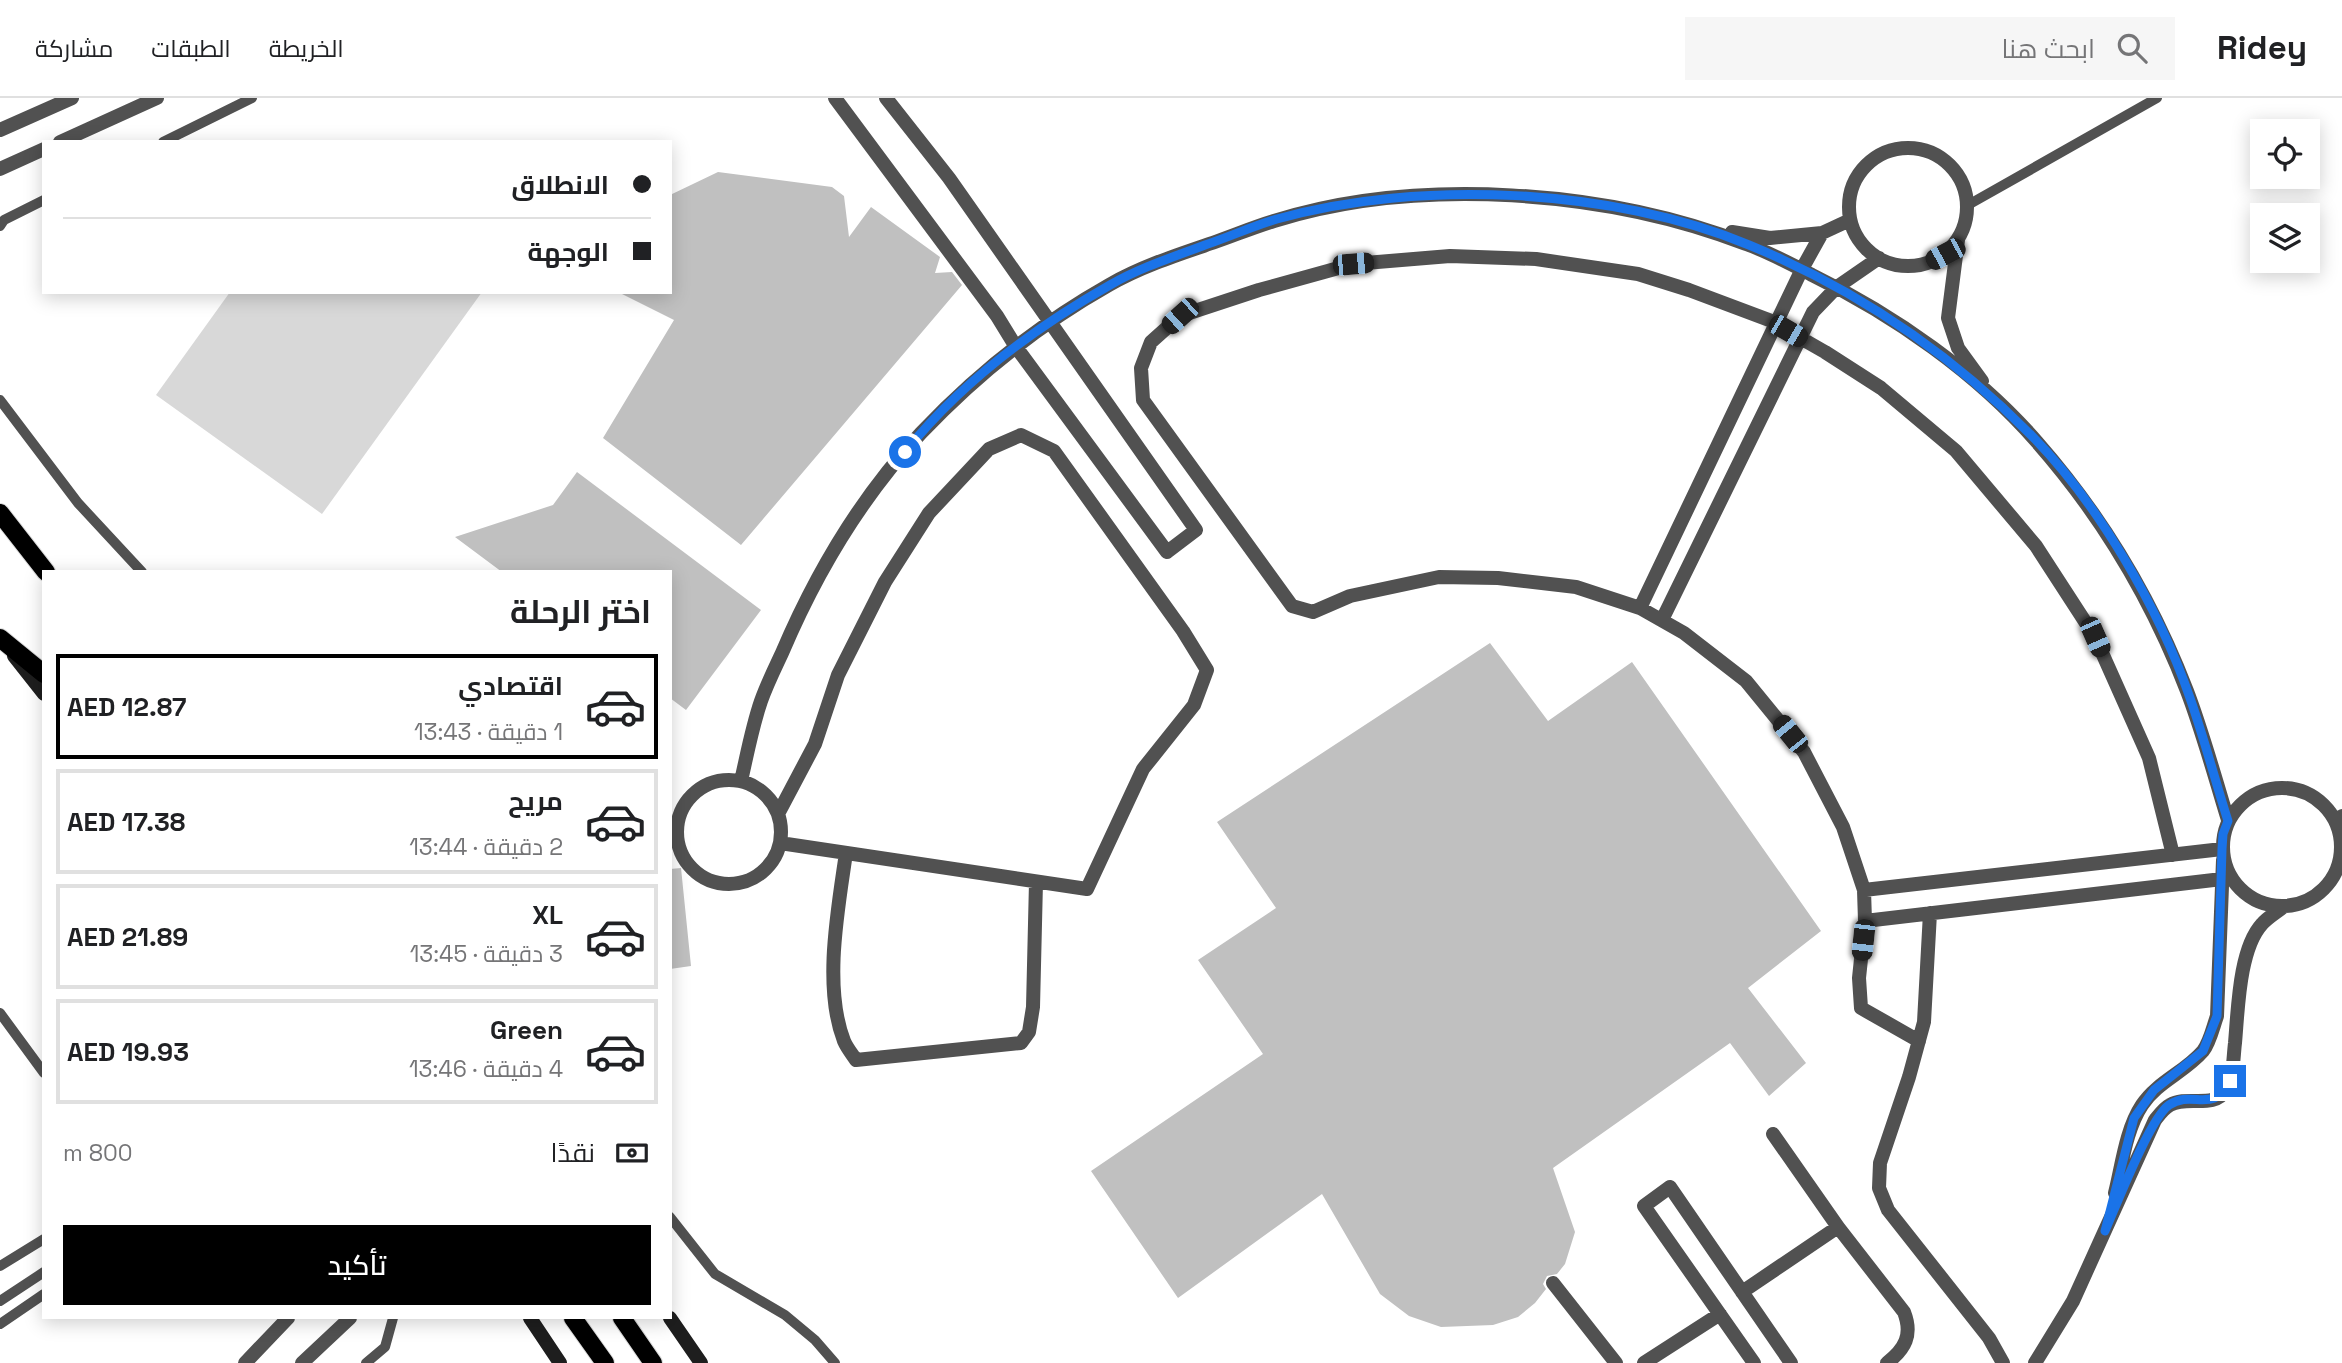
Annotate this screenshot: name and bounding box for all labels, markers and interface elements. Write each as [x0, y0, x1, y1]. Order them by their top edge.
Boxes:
search box [1685, 17, 2175, 80]
text: Ridey [2217, 27, 2307, 69]
icon: search [2113, 29, 2151, 67]
text: ابحث هنا [2001, 32, 2095, 66]
text: مشاركة [35, 33, 113, 64]
text: الطبقات [151, 33, 231, 64]
text: الخريطة [269, 33, 344, 64]
map controls [2250, 119, 2320, 273]
button: locate [2250, 119, 2320, 189]
text: الانطلاق [511, 168, 609, 202]
button: layers [2250, 203, 2320, 273]
text: الوجهة [528, 235, 609, 269]
car [1922, 235, 1969, 273]
car [1332, 252, 1375, 276]
car [1158, 294, 1203, 338]
car [1765, 311, 1812, 351]
route start [889, 436, 921, 468]
text: اختر الرحلة [510, 592, 651, 632]
car [2077, 614, 2114, 660]
text: اقتصادي [458, 669, 563, 703]
icon: car [584, 675, 647, 738]
text: AED 12.87 [67, 690, 187, 724]
car [1769, 711, 1812, 757]
text: 1 دقيقة · 13:43 [414, 717, 563, 747]
text: مريح [508, 784, 563, 818]
icon: car [584, 790, 647, 853]
text: AED 17.38 [67, 805, 185, 839]
text: 2 دقيقة · 13:44 [409, 832, 563, 862]
text: XL [532, 898, 563, 932]
icon: car [584, 905, 647, 968]
car [1851, 918, 1876, 962]
text: AED 21.89 [67, 920, 188, 954]
text: 3 دقيقة · 13:45 [410, 939, 563, 969]
text: Green [490, 1013, 563, 1047]
icon: car [584, 1020, 647, 1083]
text: AED 19.93 [67, 1035, 189, 1069]
text: 4 دقيقة · 13:46 [409, 1054, 563, 1084]
route end [2214, 1065, 2246, 1097]
icon: cash [613, 1134, 651, 1172]
text: نقدًا [551, 1136, 595, 1170]
text: 800 m [63, 1138, 133, 1168]
button: تأكيد [63, 1225, 651, 1305]

